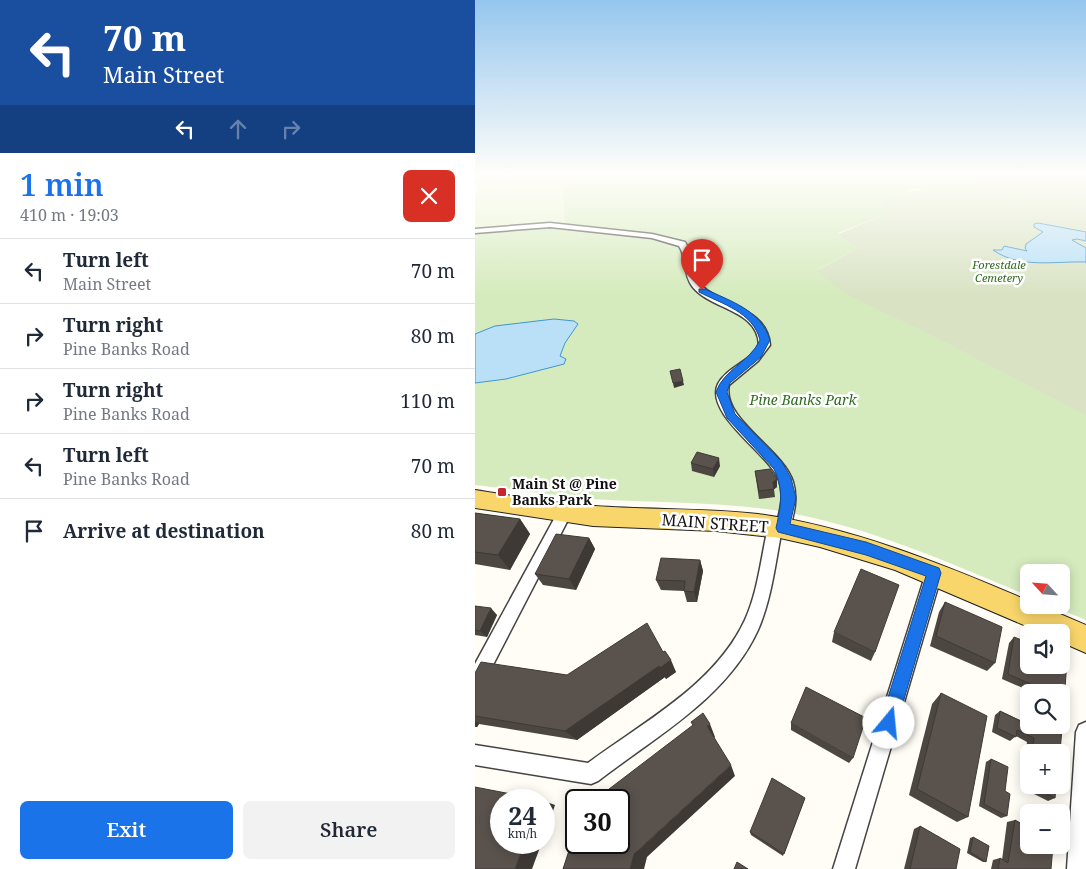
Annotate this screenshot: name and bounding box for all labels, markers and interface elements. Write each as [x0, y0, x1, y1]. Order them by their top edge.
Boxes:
text: 70 m [103, 14, 186, 61]
icon: left [20, 20, 85, 85]
text: Main Street [103, 59, 224, 89]
icon: left [171, 115, 199, 143]
icon: ahead [224, 115, 252, 143]
icon: right [277, 115, 305, 143]
text: 1 min [20, 164, 104, 205]
button: close [403, 170, 455, 222]
text: 410 m · 19:03 [20, 204, 119, 226]
pin [681, 239, 723, 290]
icon: arrive [688, 246, 716, 274]
text: Turn left [63, 247, 149, 273]
icon: left [20, 257, 48, 285]
park label: Forestdale Cemetery [971, 257, 1026, 285]
text: 70 m [411, 258, 455, 284]
text: Main Street [63, 273, 151, 295]
text: Turn right [63, 312, 163, 338]
icon: right [20, 322, 48, 350]
text: 80 m [411, 323, 455, 349]
text: Pine Banks Road [63, 338, 190, 360]
text: Turn right [63, 377, 163, 403]
icon: right [20, 387, 48, 415]
text: 110 m [400, 388, 455, 414]
park label: Pine Banks Park [749, 390, 857, 409]
text: Pine Banks Road [63, 403, 190, 425]
text: Turn left [63, 442, 149, 468]
icon: left [20, 452, 48, 480]
text: 70 m [411, 453, 455, 479]
text: Pine Banks Road [63, 468, 190, 490]
place label: Main St @ Pine Banks Park [512, 474, 617, 509]
marker: Main St @ Pine Banks Park [496, 486, 508, 498]
street label: MAIN STREET [661, 508, 769, 538]
icon: arrive [20, 517, 48, 545]
text: Arrive at destination [63, 518, 265, 544]
text: 80 m [411, 518, 455, 544]
north arrow [1020, 564, 1070, 614]
map controls [1020, 564, 1070, 854]
button: sound [1020, 624, 1070, 674]
button: search [1020, 684, 1070, 734]
position arrow [862, 696, 914, 748]
button: + [1020, 744, 1070, 794]
speed limit sign: 30 [565, 789, 630, 854]
text: 24 [508, 798, 537, 832]
button: Exit [20, 801, 233, 859]
button: Share [243, 801, 455, 859]
button: − [1020, 804, 1070, 854]
text: km/h [508, 825, 537, 842]

